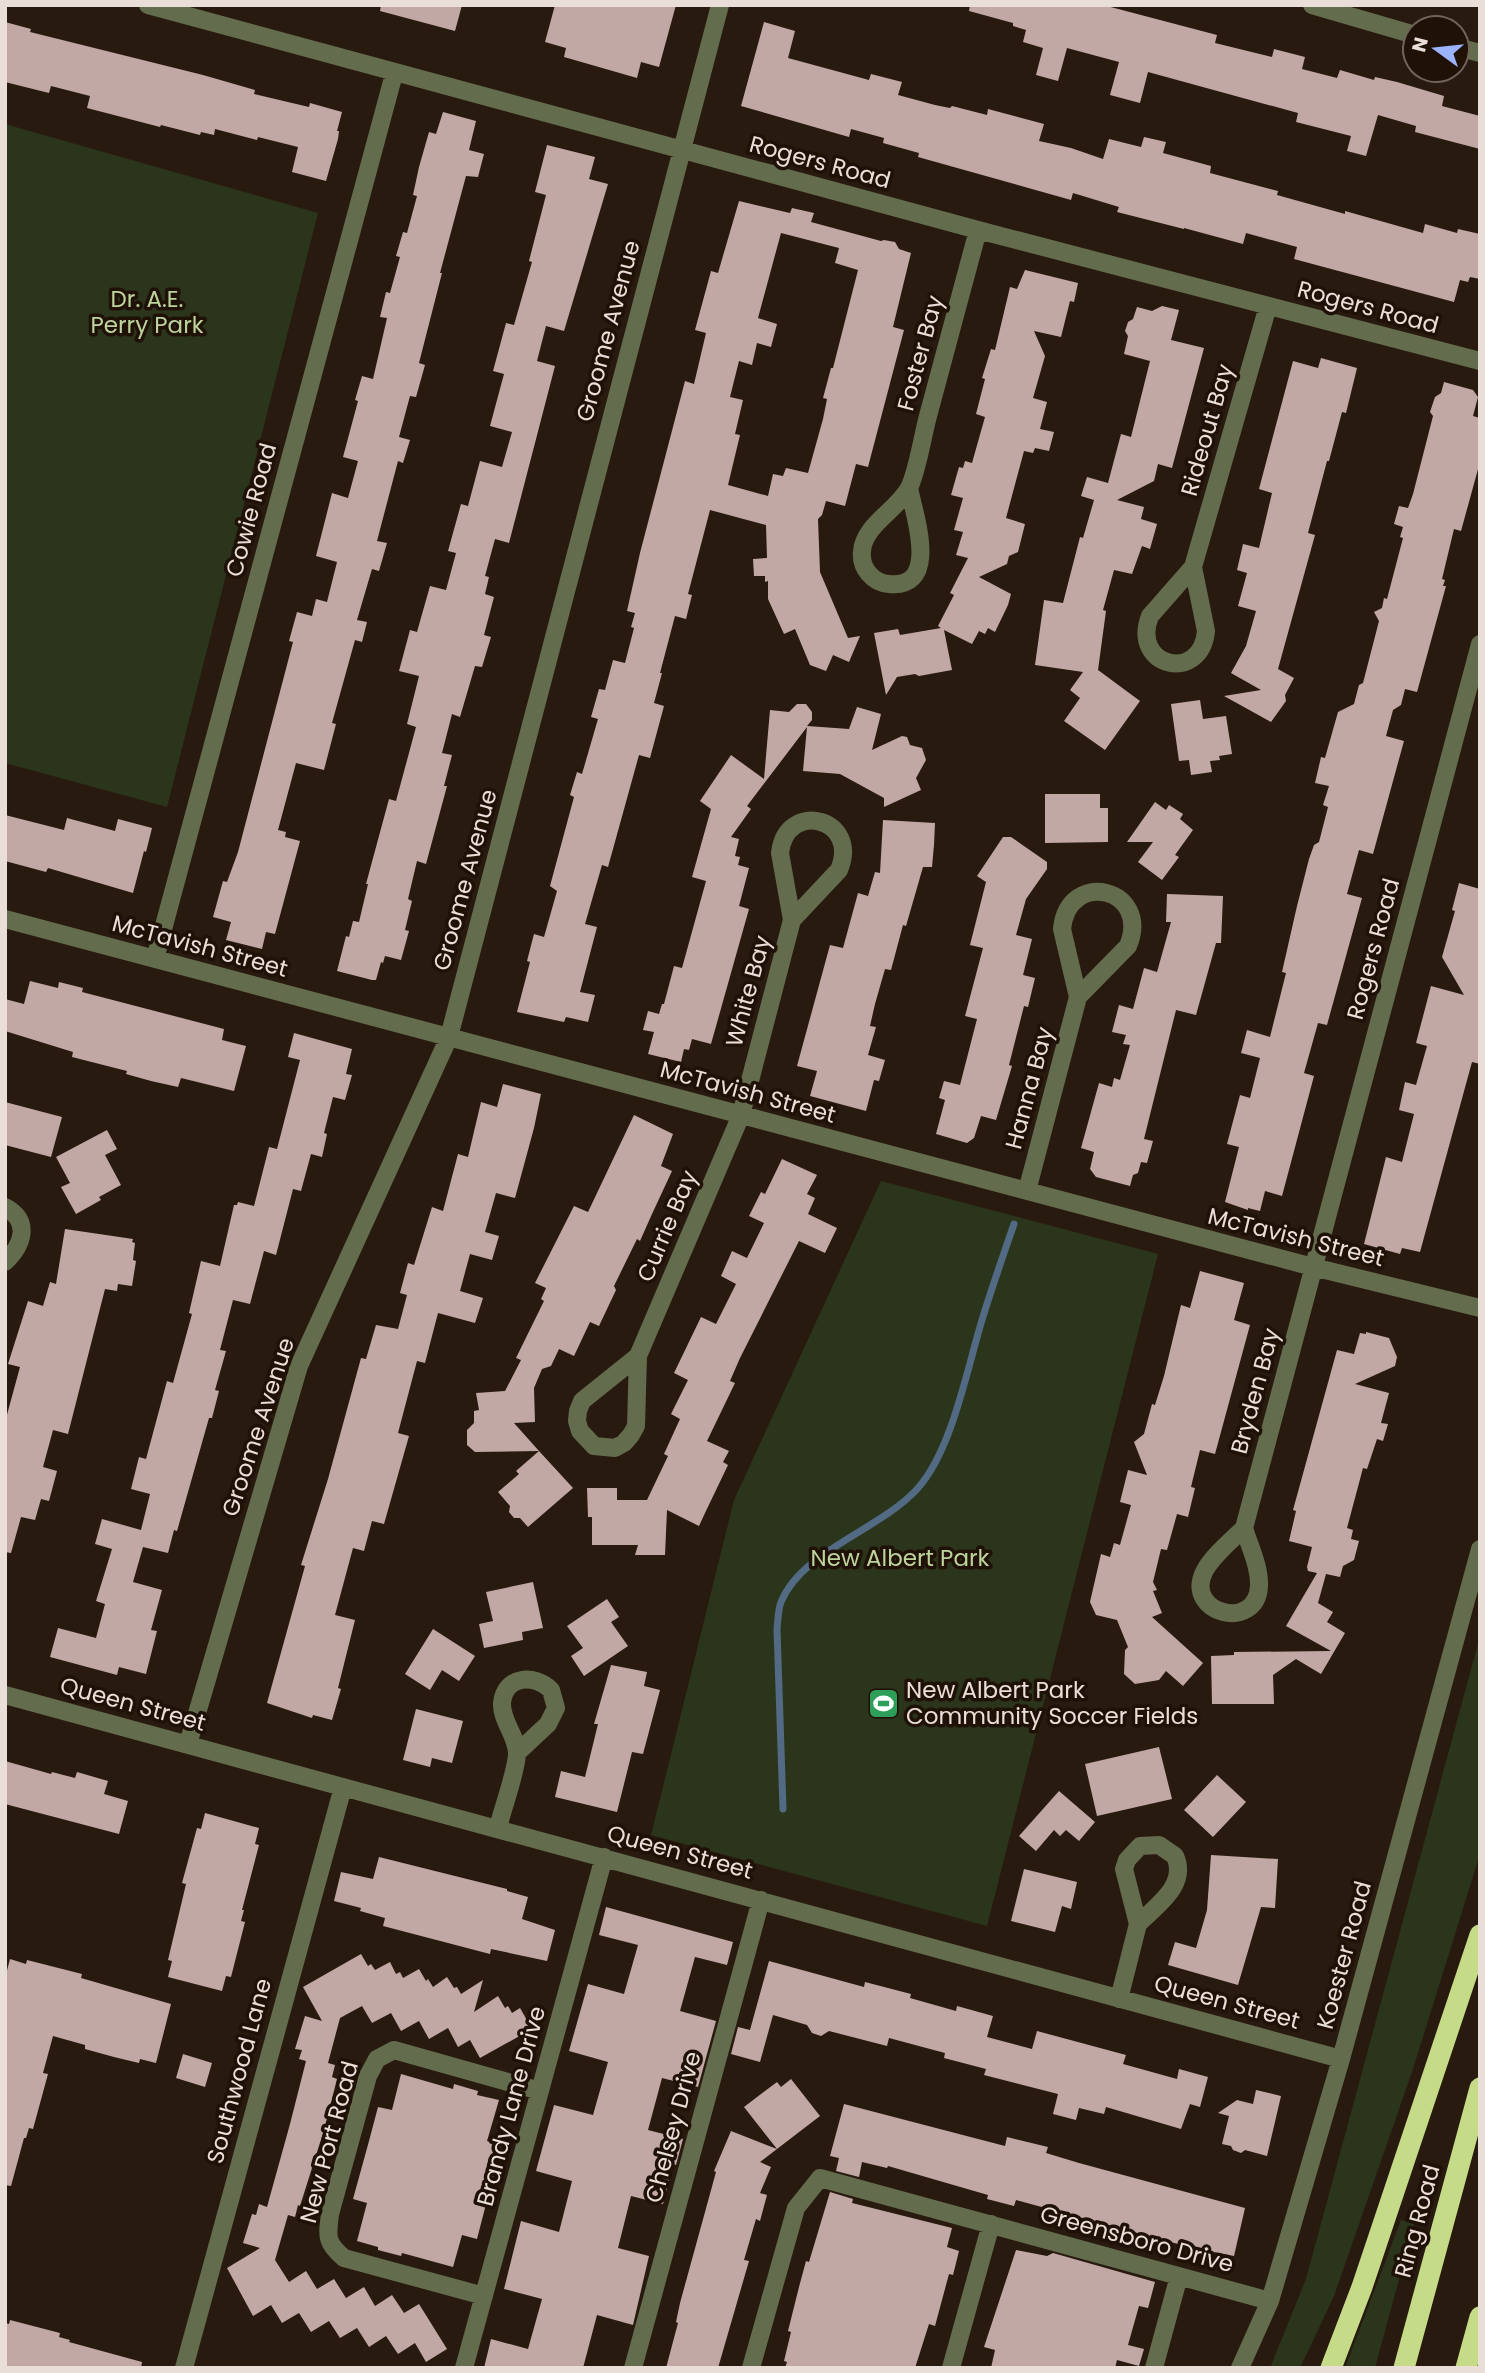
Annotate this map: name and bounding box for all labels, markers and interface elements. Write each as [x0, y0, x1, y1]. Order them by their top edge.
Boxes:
north arrow [1401, 14, 1471, 84]
text: N [1405, 34, 1435, 55]
street label: Rogers Road [746, 128, 894, 196]
street label: Groome Avenue [568, 237, 648, 425]
street label: Rogers Road [1294, 273, 1442, 341]
park label: Dr. A.E. Perry Park [90, 283, 204, 341]
street label: Foster Bay [889, 292, 951, 414]
street label: Rideout Bay [1173, 360, 1241, 500]
street label: Cowie Road [218, 440, 284, 580]
street label: Groome Avenue [425, 786, 505, 974]
street label: Rogers Road [1339, 875, 1407, 1023]
street label: McTavish Street [109, 907, 291, 985]
street label: White Bay [718, 932, 778, 1050]
street label: Hanna Bay [997, 1023, 1061, 1153]
street label: McTavish Street [657, 1053, 839, 1131]
street label: Currie Bay [629, 1165, 705, 1287]
street label: McTavish Street [1205, 1200, 1387, 1274]
street label: Bryden Bay [1223, 1325, 1287, 1457]
street label: Groome Avenue [214, 1333, 302, 1521]
park label: New Albert Park [811, 1542, 990, 1574]
street label: Queen Street [57, 1669, 209, 1739]
place label: New Albert Park Community Soccer Fields [906, 1674, 1198, 1732]
sports icon: New Albert Park Community Soccer Fields [866, 1686, 900, 1720]
street label: Queen Street [604, 1817, 756, 1887]
street label: Koester Road [1309, 1877, 1379, 2033]
street label: Queen Street [1151, 1967, 1303, 2037]
street label: Southwood Lane [199, 1975, 279, 2167]
street label: Brandy Lane Drive [469, 2002, 553, 2210]
street label: Chelsey Drive [637, 2048, 709, 2206]
street label: New Port Road [292, 2058, 366, 2226]
street label: Ring Road [1387, 2161, 1447, 2281]
street label: Greensboro Drive [1037, 2198, 1237, 2280]

